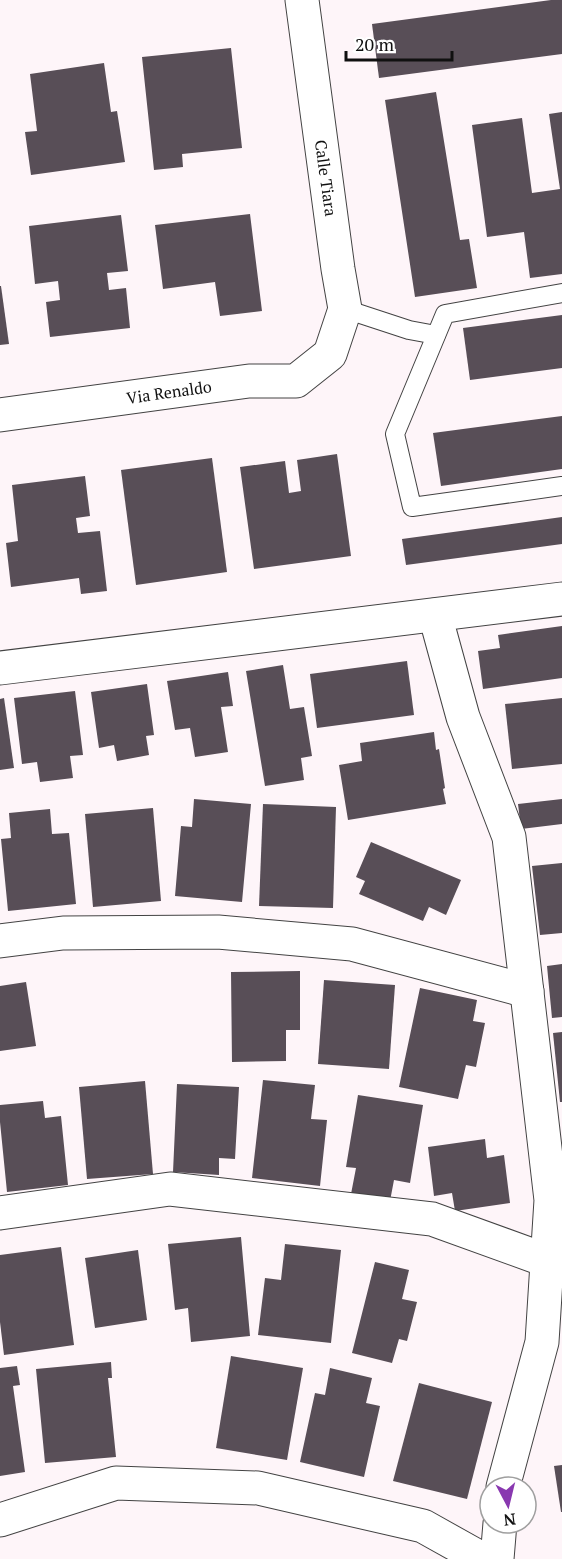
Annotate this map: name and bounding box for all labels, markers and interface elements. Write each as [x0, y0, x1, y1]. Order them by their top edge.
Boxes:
scale bar [346, 24, 452, 62]
text: 20 m [355, 32, 395, 56]
street label: Calle Tiara [310, 138, 342, 218]
street label: Via Renaldo [125, 375, 213, 409]
north arrow [478, 1475, 538, 1535]
text: N [502, 1508, 517, 1532]

